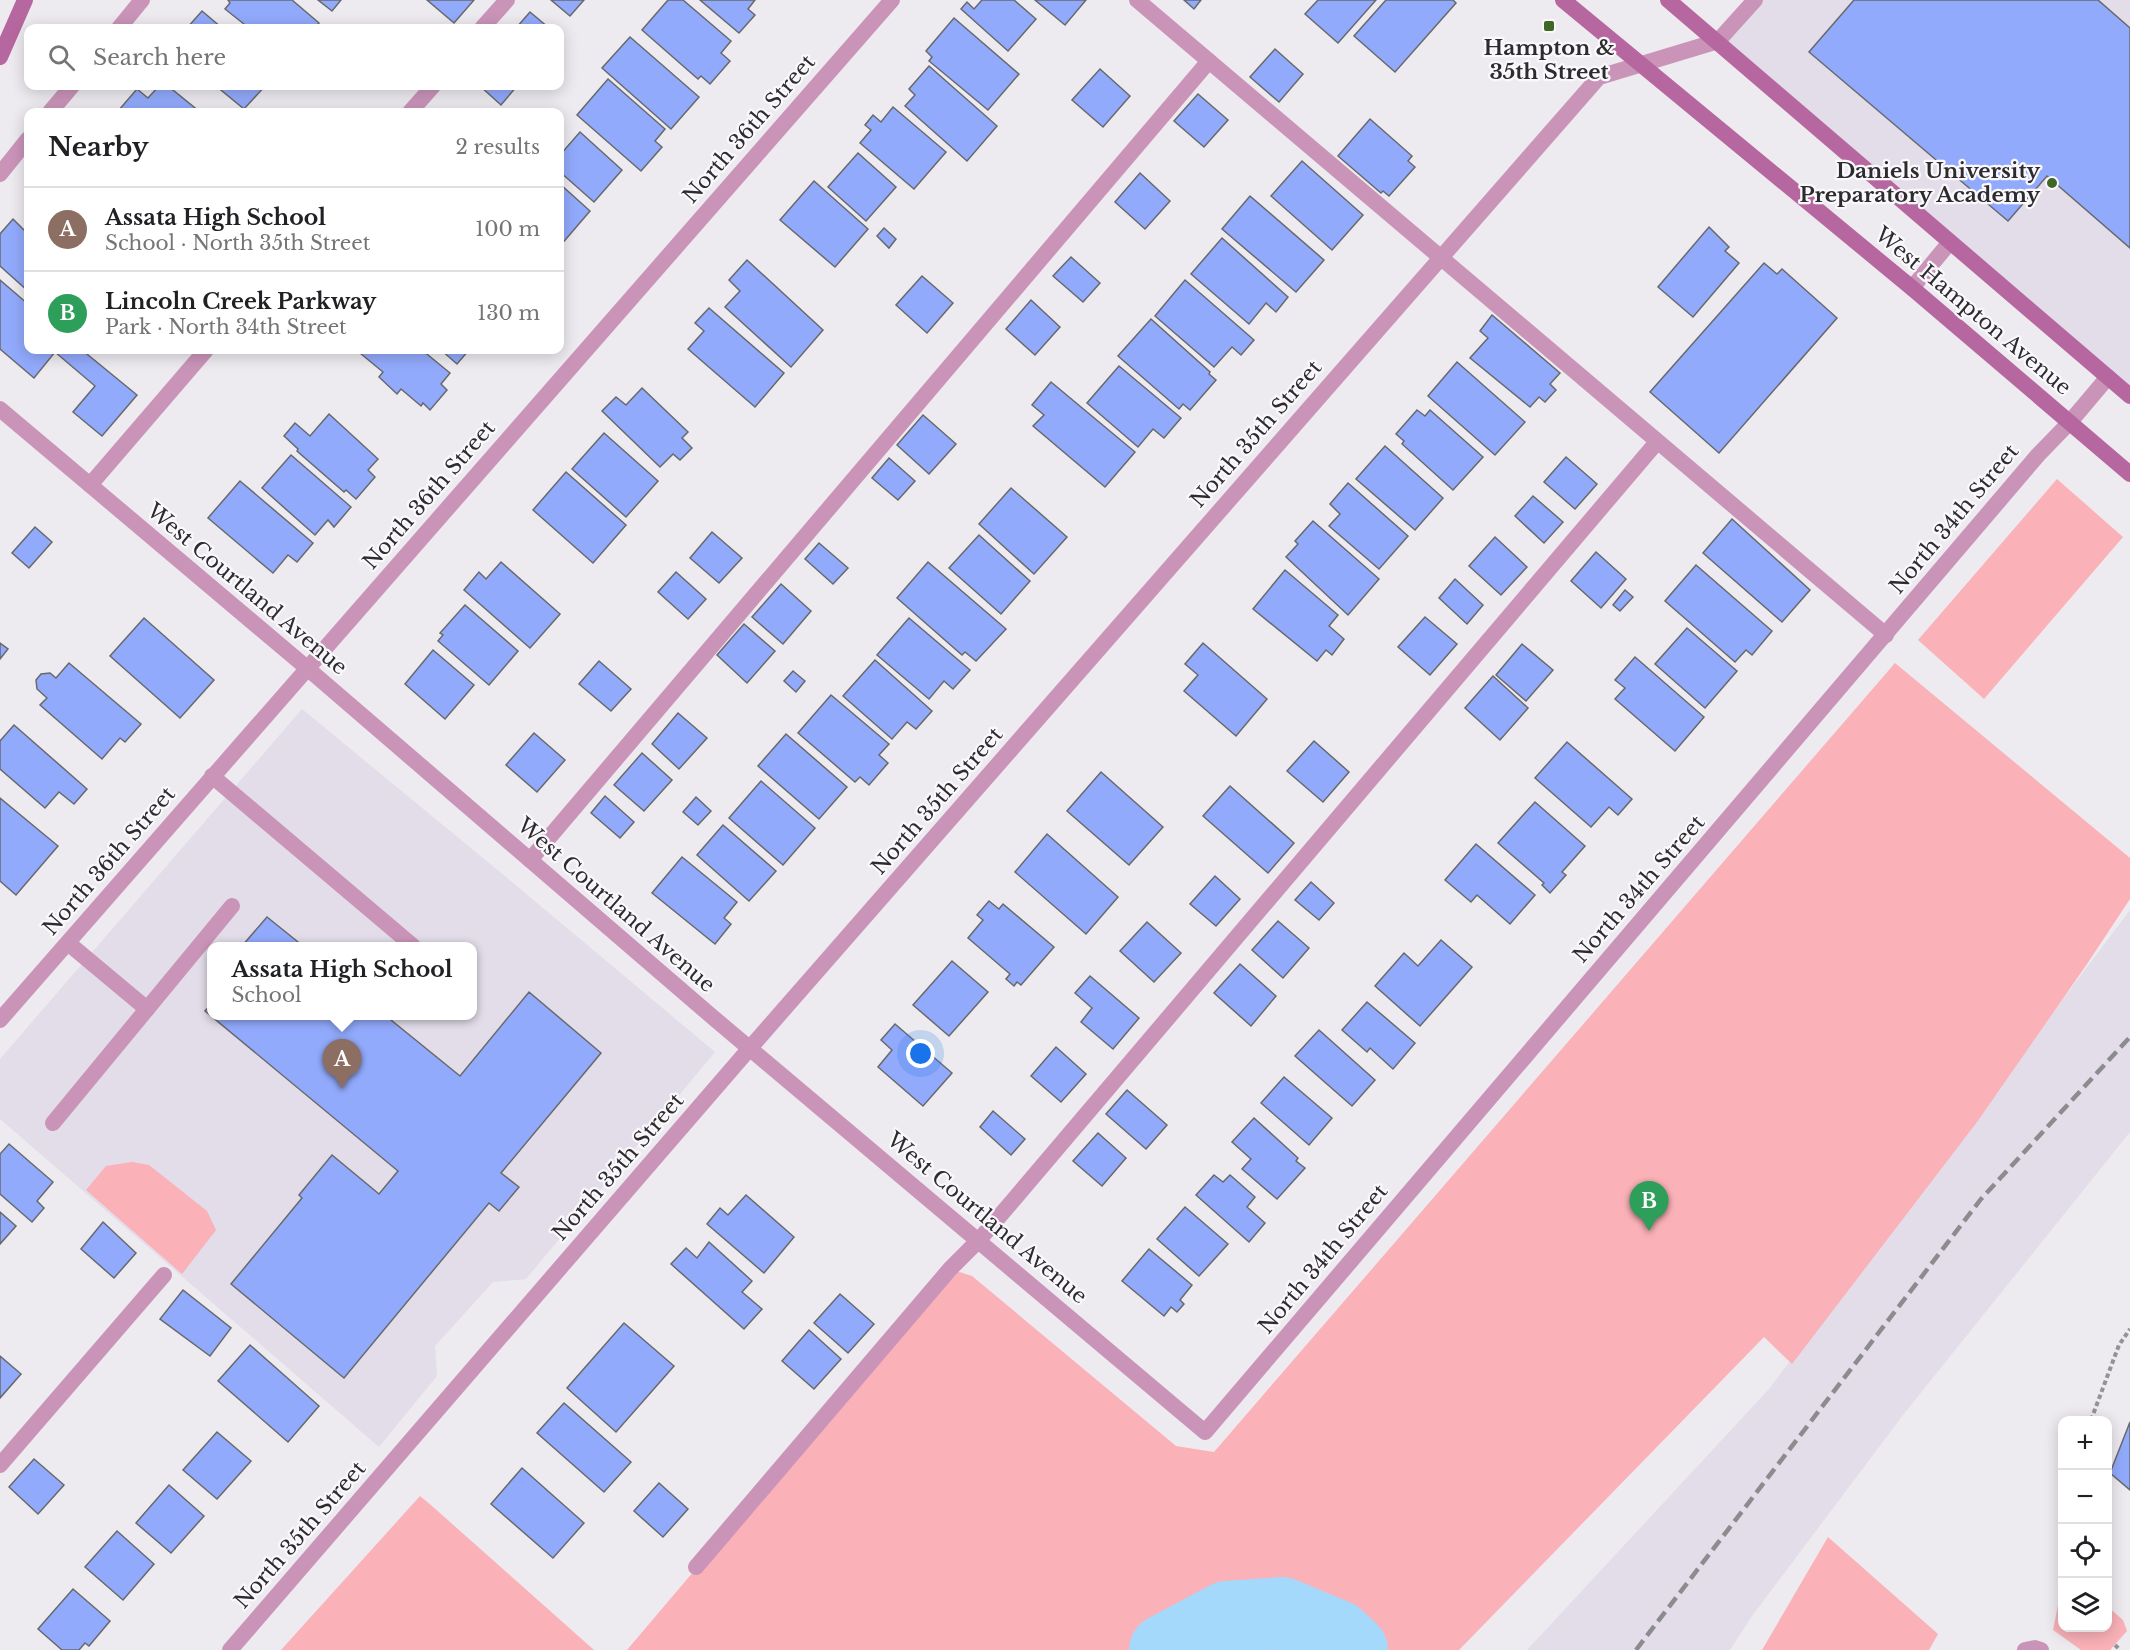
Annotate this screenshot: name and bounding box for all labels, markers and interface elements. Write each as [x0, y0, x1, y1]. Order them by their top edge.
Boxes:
marker: Hampton & 35th Street [1542, 19, 1556, 33]
search box [24, 24, 564, 90]
place label: Hampton & 35th Street [1483, 35, 1615, 85]
icon: search [45, 41, 78, 74]
text: Search here [93, 44, 226, 71]
street label: North 36th Street [677, 49, 821, 209]
text: Nearby [48, 131, 149, 163]
text: 2 results [456, 135, 540, 159]
place label: Daniels University Preparatory Academy [1799, 158, 2040, 208]
marker: Daniels University Preparatory Academy [2045, 176, 2059, 190]
text: Assata High School [105, 204, 326, 231]
text: A [59, 217, 76, 241]
text: 100 m [475, 217, 540, 241]
street label: West Hampton Avenue [1869, 221, 2076, 401]
text: School · North 35th Street [105, 231, 370, 255]
text: Lincoln Creek Parkway [105, 288, 376, 315]
text: B [60, 301, 75, 325]
text: 130 m [477, 301, 540, 325]
text: Park · North 34th Street [105, 315, 347, 339]
street label: North 35th Street [1185, 355, 1327, 513]
street label: North 36th Street [357, 415, 501, 575]
street label: North 34th Street [1884, 439, 2024, 599]
street label: West Courtland Avenue [141, 497, 352, 680]
street label: North 35th Street [866, 722, 1008, 880]
street label: North 36th Street [37, 781, 181, 941]
street label: North 34th Street [1568, 810, 1710, 968]
street label: West Courtland Avenue [511, 811, 720, 998]
popup [207, 942, 477, 1020]
text: Assata High School [231, 956, 453, 983]
text: School [231, 983, 302, 1007]
your location [906, 1039, 935, 1068]
pin: A [322, 1040, 362, 1089]
street label: North 35th Street [547, 1088, 689, 1246]
street label: West Courtland Avenue [881, 1126, 1092, 1309]
street label: North 34th Street [1253, 1179, 1393, 1339]
pin: B [1630, 1182, 1668, 1231]
map controls [2058, 1416, 2112, 1632]
button: + [2058, 1416, 2112, 1470]
street label: North 35th Street [229, 1456, 371, 1614]
button: − [2058, 1470, 2112, 1524]
button: locate [2058, 1524, 2112, 1578]
button: layers [2058, 1578, 2112, 1632]

